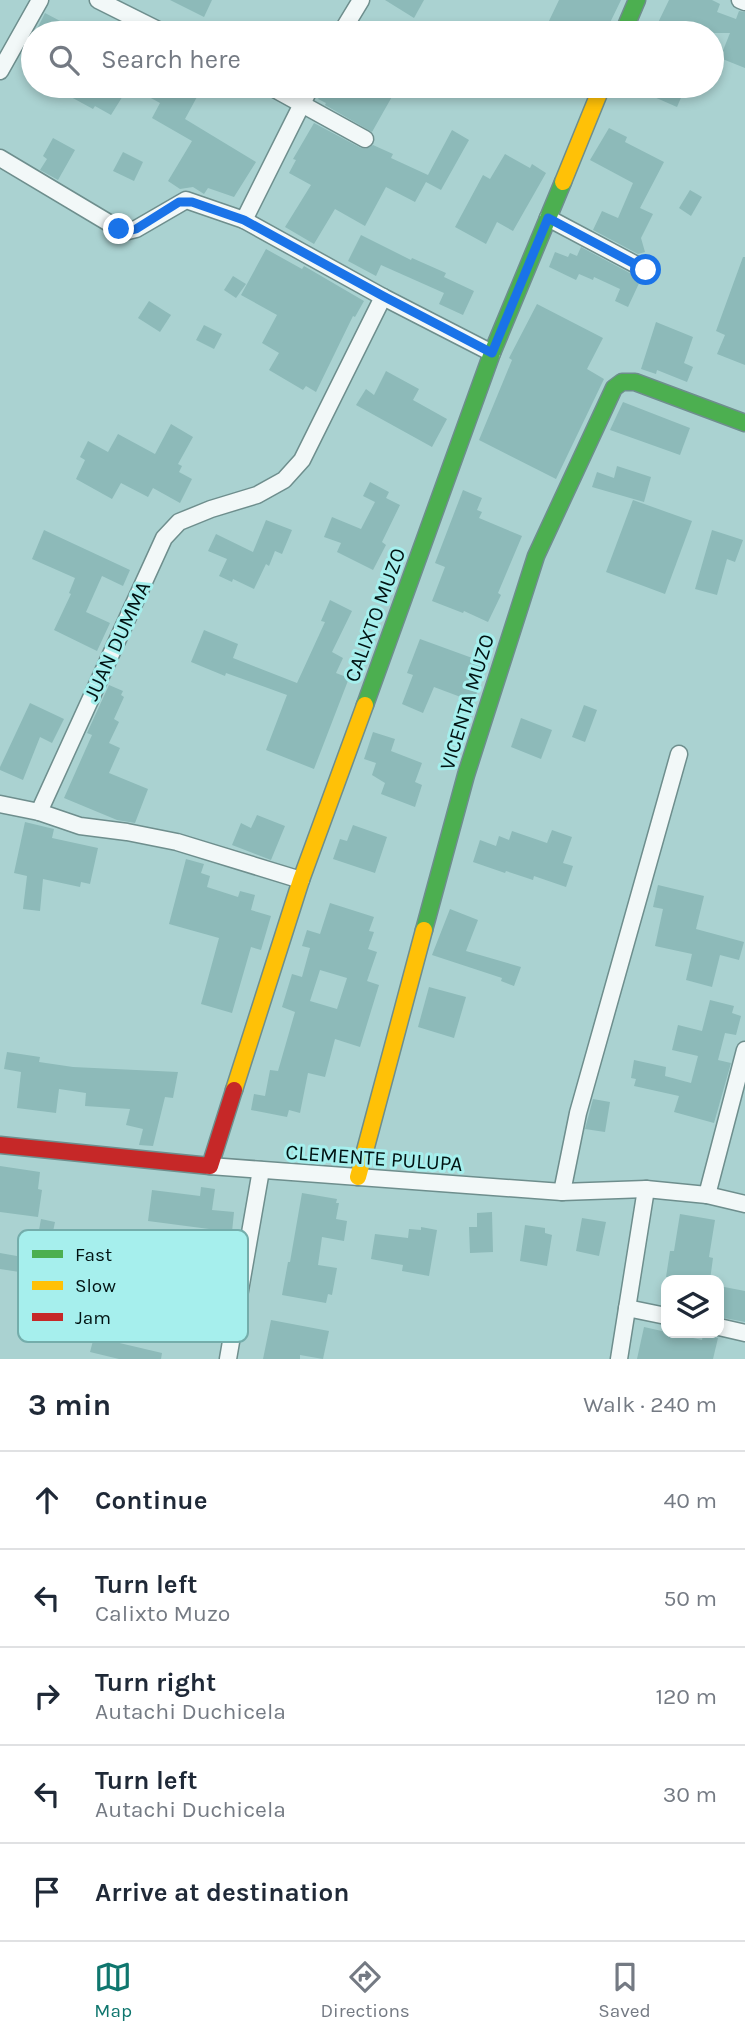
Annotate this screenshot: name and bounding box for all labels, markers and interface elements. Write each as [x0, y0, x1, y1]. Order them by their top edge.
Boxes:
search box [21, 21, 724, 98]
icon: search [45, 41, 83, 79]
text: Search here [101, 44, 241, 75]
route end [103, 213, 134, 244]
route start [630, 254, 661, 285]
street label: CALIXTO MUZO [340, 545, 410, 685]
street label: JUAN DUMMA [79, 578, 155, 704]
street label: VICENTA MUZO [435, 631, 499, 773]
street label: CLEMENTE PULUPA [285, 1140, 463, 1176]
legend [18, 1230, 248, 1342]
text: Fast [75, 1244, 112, 1266]
text: Slow [75, 1275, 116, 1297]
map controls [661, 1275, 724, 1338]
button: layers [661, 1275, 724, 1338]
text: Jam [75, 1307, 111, 1329]
text: 3 min [28, 1387, 111, 1423]
text: Walk · 240 m [583, 1391, 717, 1418]
icon: ahead [28, 1481, 66, 1519]
text: Continue [95, 1485, 207, 1516]
text: 40 m [664, 1487, 717, 1514]
text: Turn left [95, 1569, 197, 1600]
icon: left [28, 1579, 66, 1617]
text: 50 m [663, 1585, 717, 1612]
text: Calixto Muzo [95, 1600, 230, 1627]
text: Turn right [95, 1667, 216, 1698]
icon: right [28, 1677, 66, 1715]
text: 120 m [655, 1683, 717, 1710]
text: Autachi Duchicela [95, 1698, 286, 1725]
text: Turn left [95, 1765, 197, 1796]
icon: left [28, 1775, 66, 1813]
text: 30 m [663, 1781, 717, 1808]
text: Autachi Duchicela [95, 1796, 286, 1823]
icon: arrive [28, 1873, 66, 1911]
text: Arrive at destination [95, 1877, 349, 1908]
tab: Map [94, 1958, 132, 2022]
tab: Directions [321, 1958, 410, 2022]
tab: Saved [598, 1958, 651, 2022]

